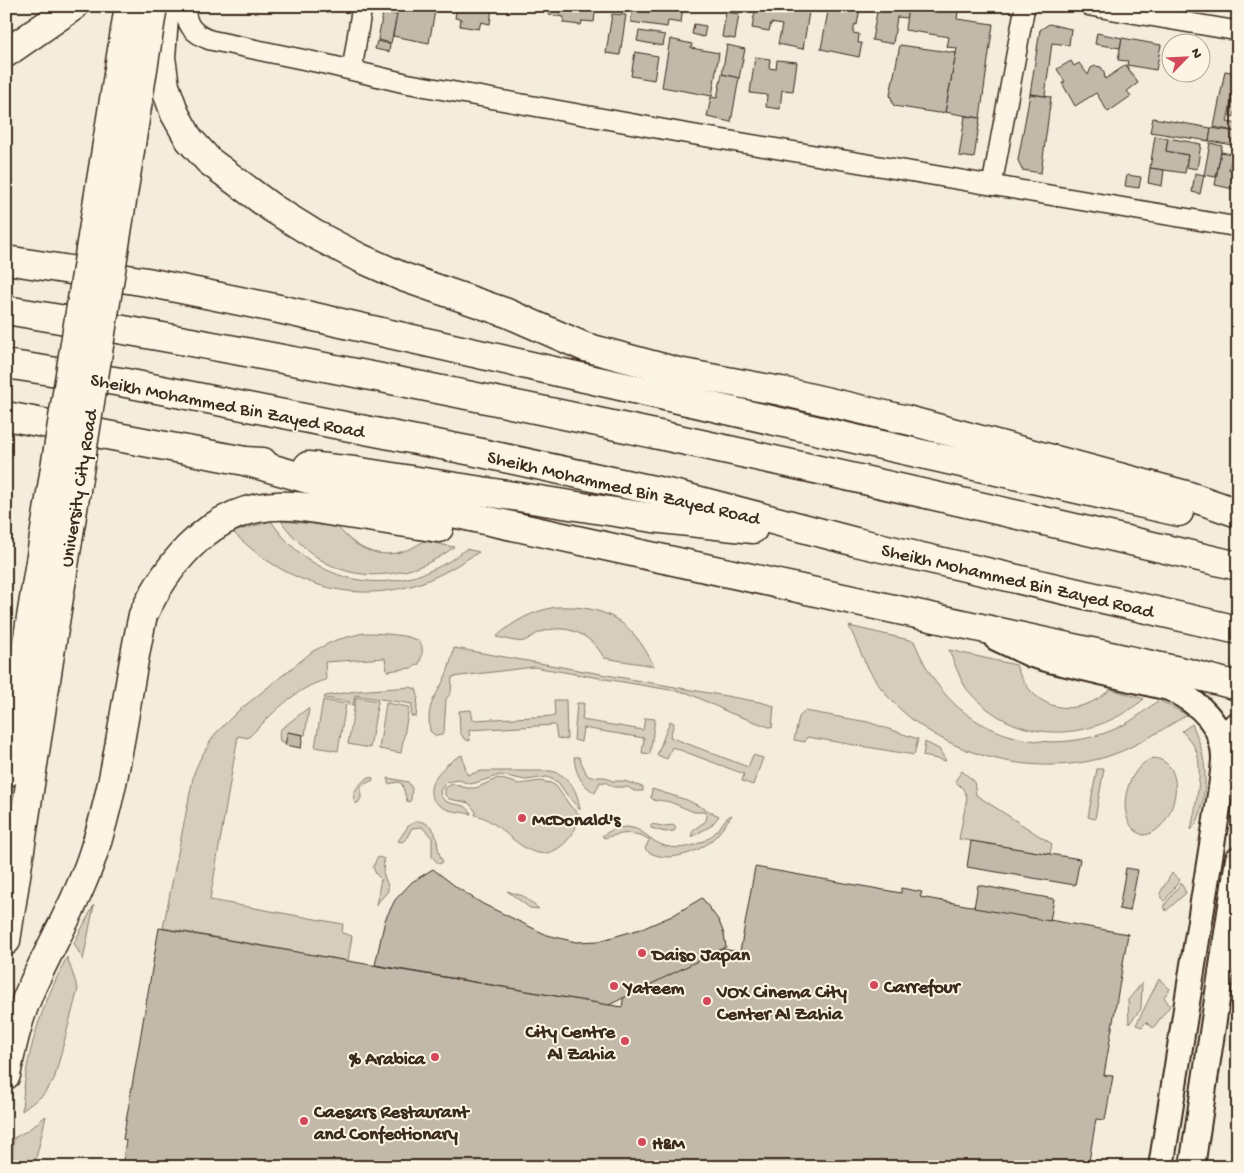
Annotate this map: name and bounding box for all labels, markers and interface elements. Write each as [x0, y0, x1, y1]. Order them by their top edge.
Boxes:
north arrow [1162, 32, 1212, 82]
text: N [1186, 46, 1205, 61]
street label: Sheikh Mohammed Bin Zayed Road [88, 370, 368, 446]
street label: University City Road [57, 406, 105, 569]
street label: Sheikh Mohammed Bin Zayed Road [485, 447, 763, 532]
street label: Sheikh Mohammed Bin Zayed Road [879, 540, 1157, 625]
place label: McDonald's [532, 810, 622, 833]
marker: McDonald's [516, 812, 528, 824]
place label: Daiso Japan [650, 945, 751, 968]
marker: Daiso Japan [636, 947, 648, 959]
place label: Carrefour [883, 977, 962, 1000]
place label: Yateem [622, 978, 685, 1001]
marker: Carrefour [868, 979, 880, 991]
marker: Yateem [608, 980, 620, 992]
place label: VOX Cinema City Center Al Zahia [716, 982, 848, 1027]
marker: VOX Cinema City Center Al Zahia [701, 995, 713, 1007]
place label: City Centre Al Zahia [525, 1022, 616, 1067]
marker: City Centre Al Zahia [619, 1035, 631, 1047]
place label: % Arabica [349, 1049, 426, 1072]
marker: % Arabica [429, 1051, 441, 1063]
place label: Caesars Restaurant and Confectionary [313, 1102, 471, 1147]
marker: Caesars Restaurant and Confectionary [298, 1115, 310, 1127]
place label: H&M [652, 1134, 686, 1157]
marker: H&M [636, 1136, 648, 1148]

